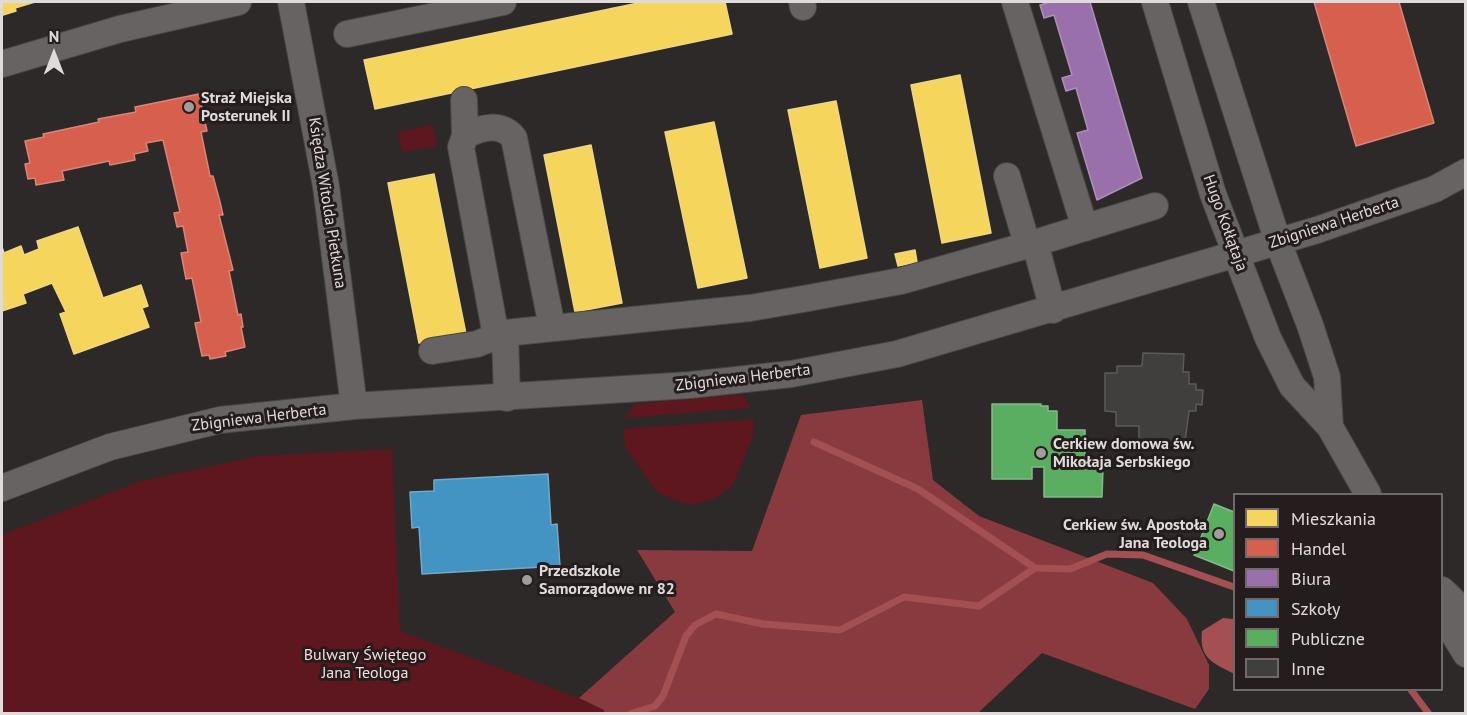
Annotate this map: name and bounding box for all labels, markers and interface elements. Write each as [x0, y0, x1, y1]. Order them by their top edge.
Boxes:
north arrow [24, 24, 84, 84]
text: N [49, 26, 59, 46]
place label: Straż Miejska Posterunek II [201, 88, 292, 126]
marker: Straż Miejska Posterunek II [182, 100, 196, 114]
street label: Księdza Witolda Pietkuna [304, 116, 350, 290]
street label: Hugo Kołłątaja [1199, 172, 1251, 274]
street label: Zbigniewa Herberta [1267, 193, 1401, 253]
street label: Zbigniewa Herberta [675, 360, 811, 396]
street label: Zbigniewa Herberta [191, 400, 327, 436]
place label: Cerkiew domowa św. Mikołaja Serbskiego [1053, 434, 1194, 472]
marker: Cerkiew domowa św. Mikołaja Serbskiego [1034, 446, 1048, 460]
legend [1233, 493, 1443, 691]
text: Mieszkania [1291, 507, 1376, 530]
place label: Cerkiew św. Apostoła Jana Teologa [1063, 515, 1207, 553]
marker: Cerkiew św. Apostoła Jana Teologa [1212, 527, 1226, 541]
text: Handel [1291, 537, 1346, 560]
place label: Przedszkole Samorządowe nr 82 [539, 561, 675, 599]
text: Biura [1291, 567, 1331, 590]
marker: Przedszkole Samorządowe nr 82 [520, 573, 534, 587]
text: Szkoły [1291, 597, 1340, 620]
text: Publiczne [1291, 627, 1365, 650]
park label: Bulwary Świętego Jana Teologa [304, 645, 426, 683]
text: Inne [1291, 657, 1325, 680]

